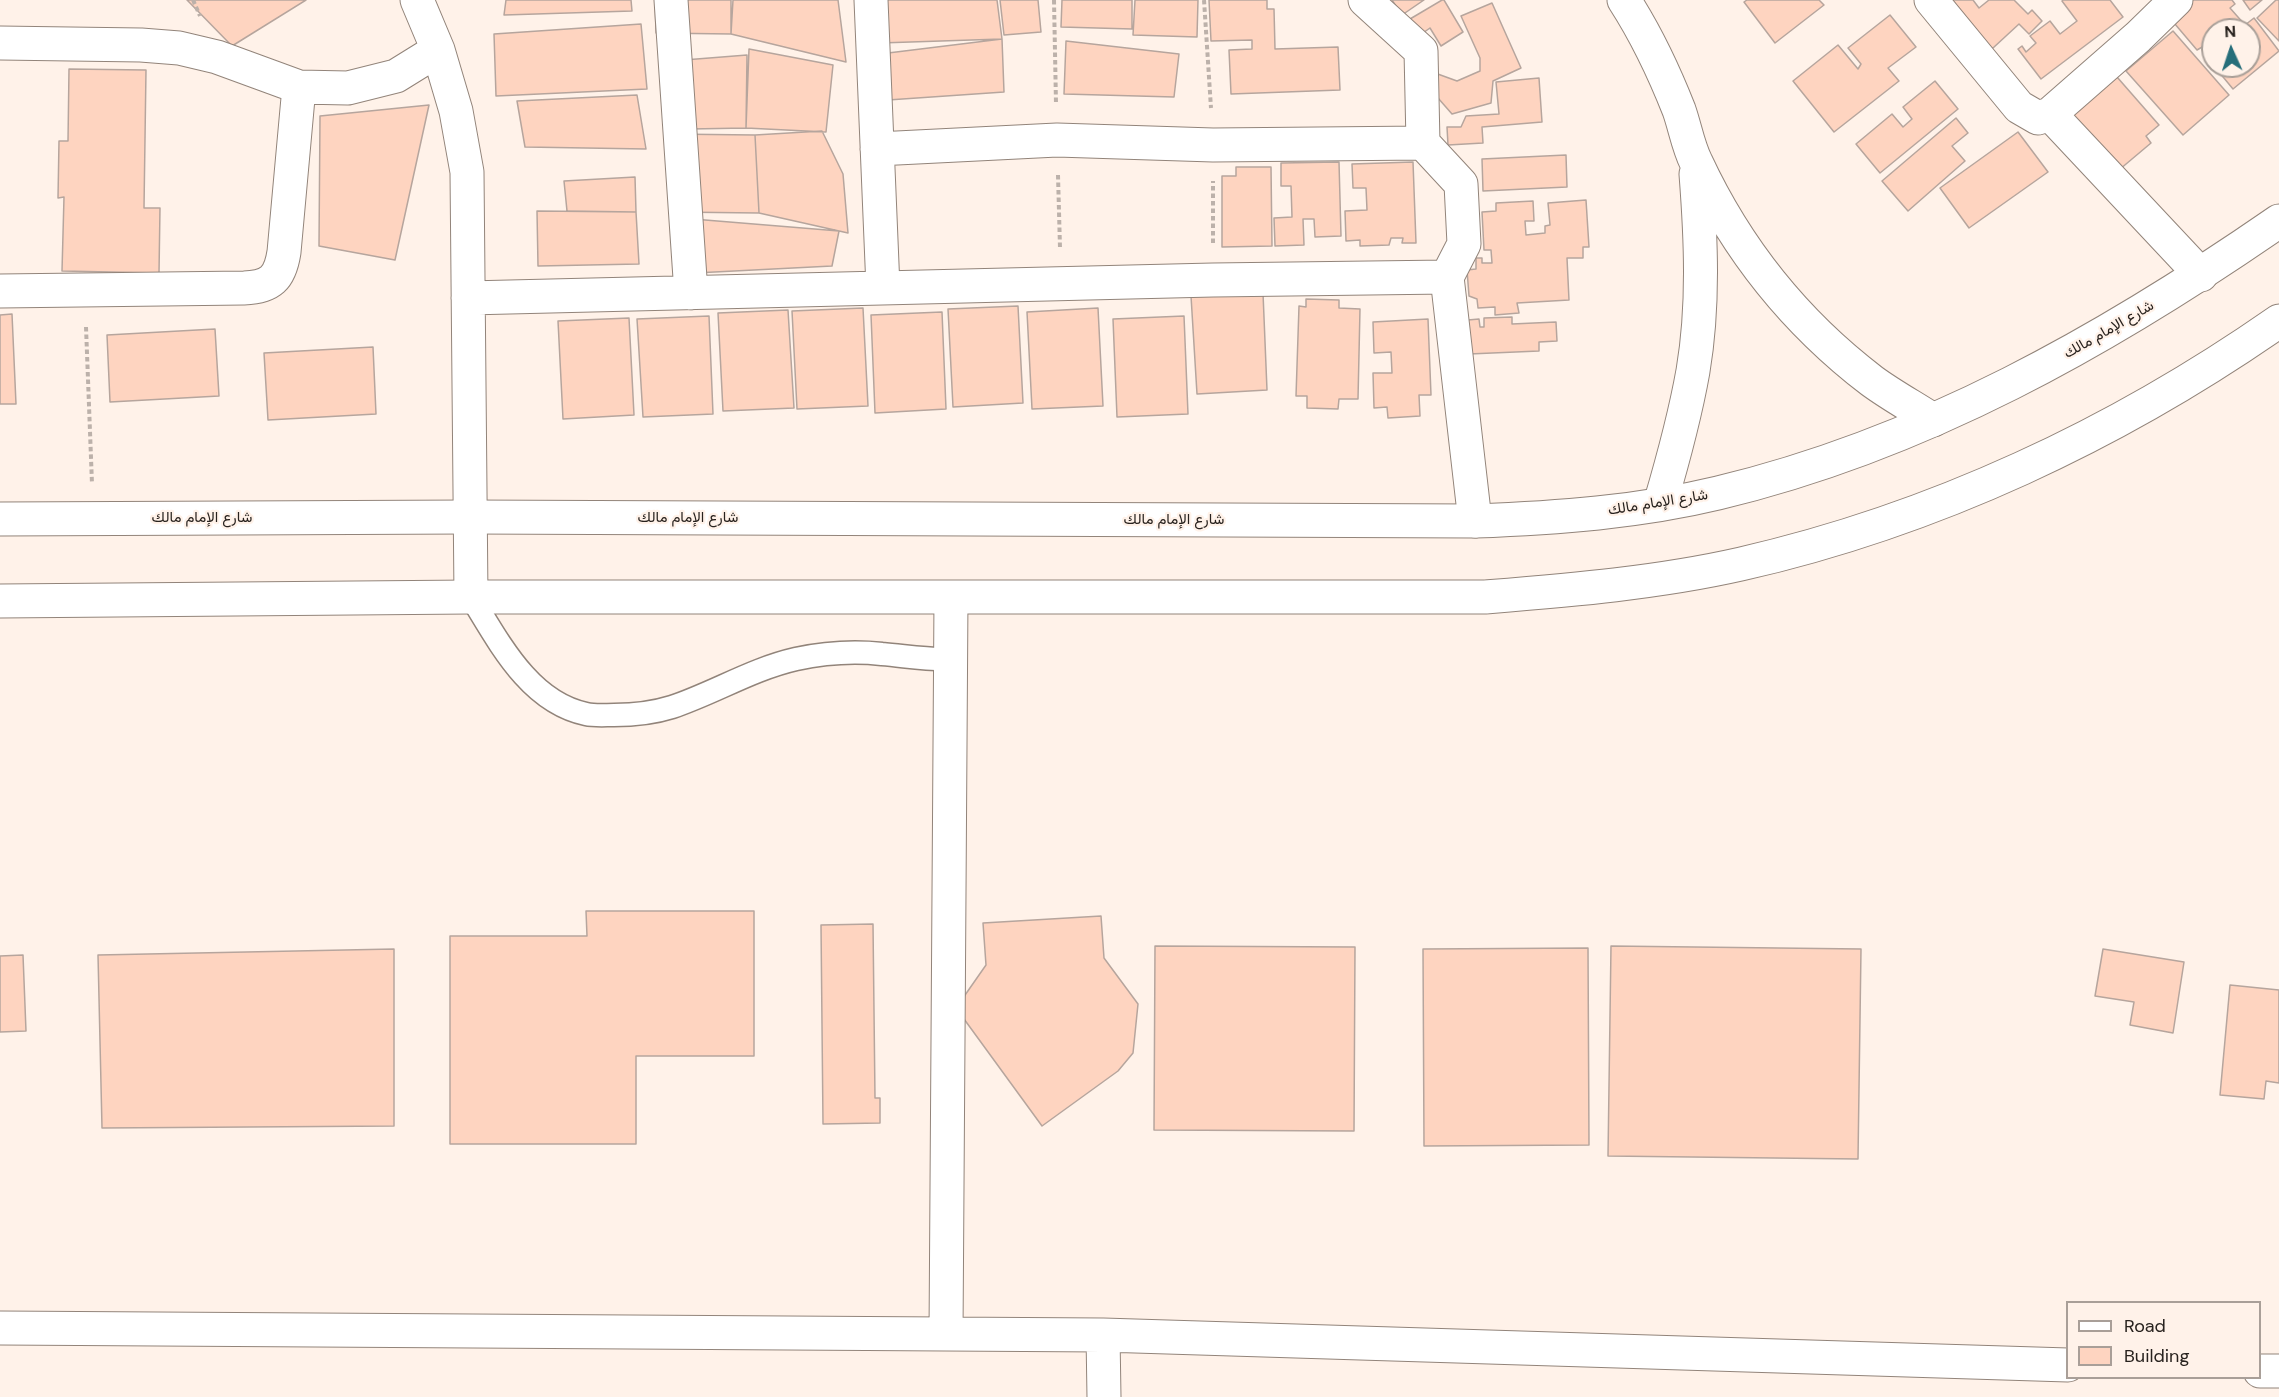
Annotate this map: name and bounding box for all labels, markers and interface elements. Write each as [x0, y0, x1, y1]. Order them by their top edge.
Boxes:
north arrow [2201, 18, 2261, 78]
text: N [2224, 21, 2237, 42]
street label: شارع الإمام مالك [2061, 297, 2157, 363]
street label: شارع الإمام مالك [1607, 486, 1709, 520]
street label: شارع الإمام مالك [152, 509, 252, 527]
street label: شارع الإمام مالك [638, 509, 738, 527]
street label: شارع الإمام مالك [1124, 511, 1224, 529]
legend [2066, 1301, 2261, 1379]
text: Road [2124, 1314, 2166, 1338]
text: Building [2124, 1344, 2189, 1368]

